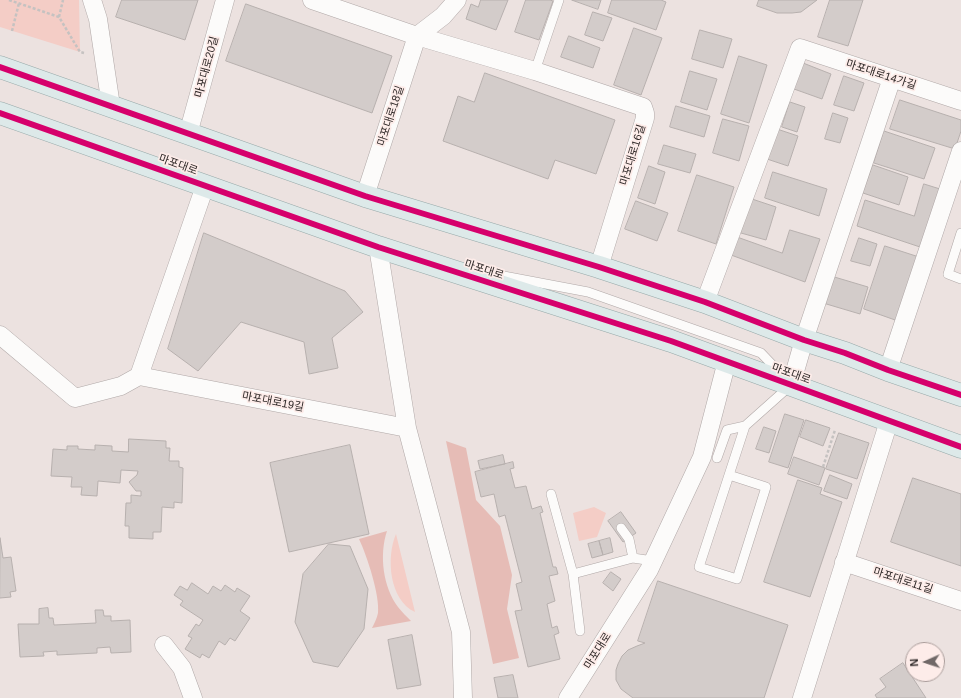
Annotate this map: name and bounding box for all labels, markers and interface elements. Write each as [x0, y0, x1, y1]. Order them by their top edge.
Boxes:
street label: 마포대로20길 [192, 35, 222, 99]
street label: 마포대로14가길 [844, 57, 918, 93]
street label: 마포대로18길 [375, 84, 407, 148]
street label: 마포대로16길 [618, 123, 648, 187]
street label: 마포대로 [157, 152, 199, 178]
street label: 마포대로 [463, 257, 505, 283]
street label: 마포대로 [770, 361, 812, 387]
street label: 마포대로19길 [241, 390, 305, 414]
street label: 마포대로11길 [871, 565, 935, 597]
street label: 마포대로 [582, 630, 614, 672]
north arrow [905, 642, 945, 682]
text: N [908, 658, 920, 667]

